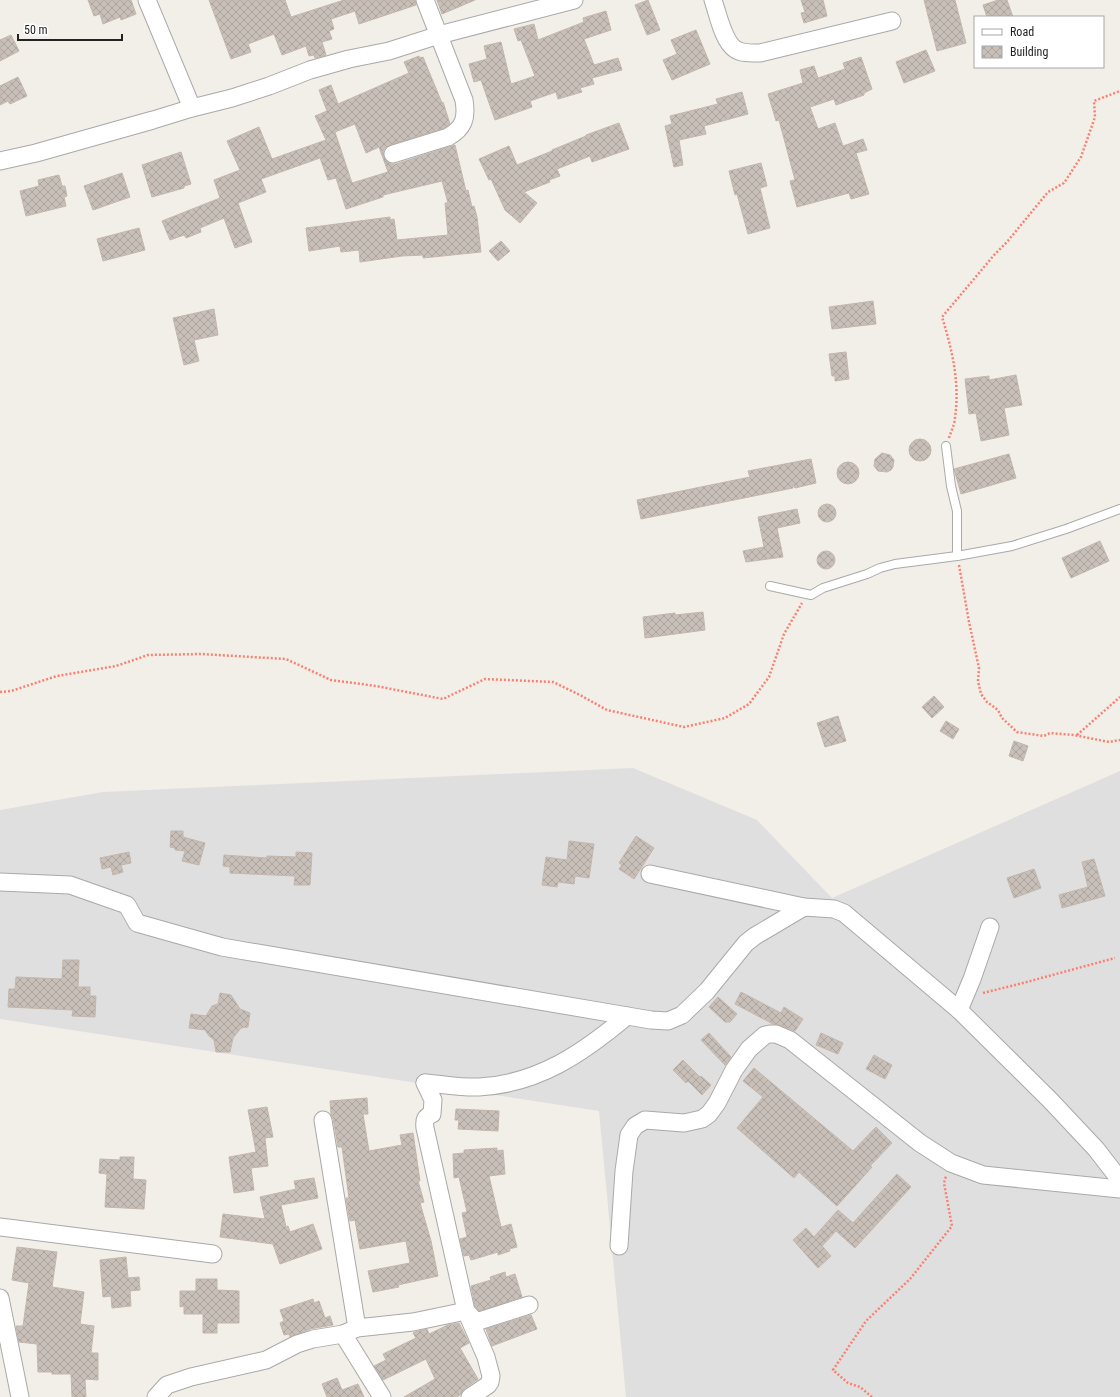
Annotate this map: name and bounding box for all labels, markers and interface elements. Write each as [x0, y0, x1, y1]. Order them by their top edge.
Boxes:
scale bar [18, 16, 122, 42]
legend [974, 16, 1104, 68]
text: 50 m [24, 23, 48, 37]
text: Road [1010, 25, 1034, 39]
text: Building [1010, 45, 1048, 59]

